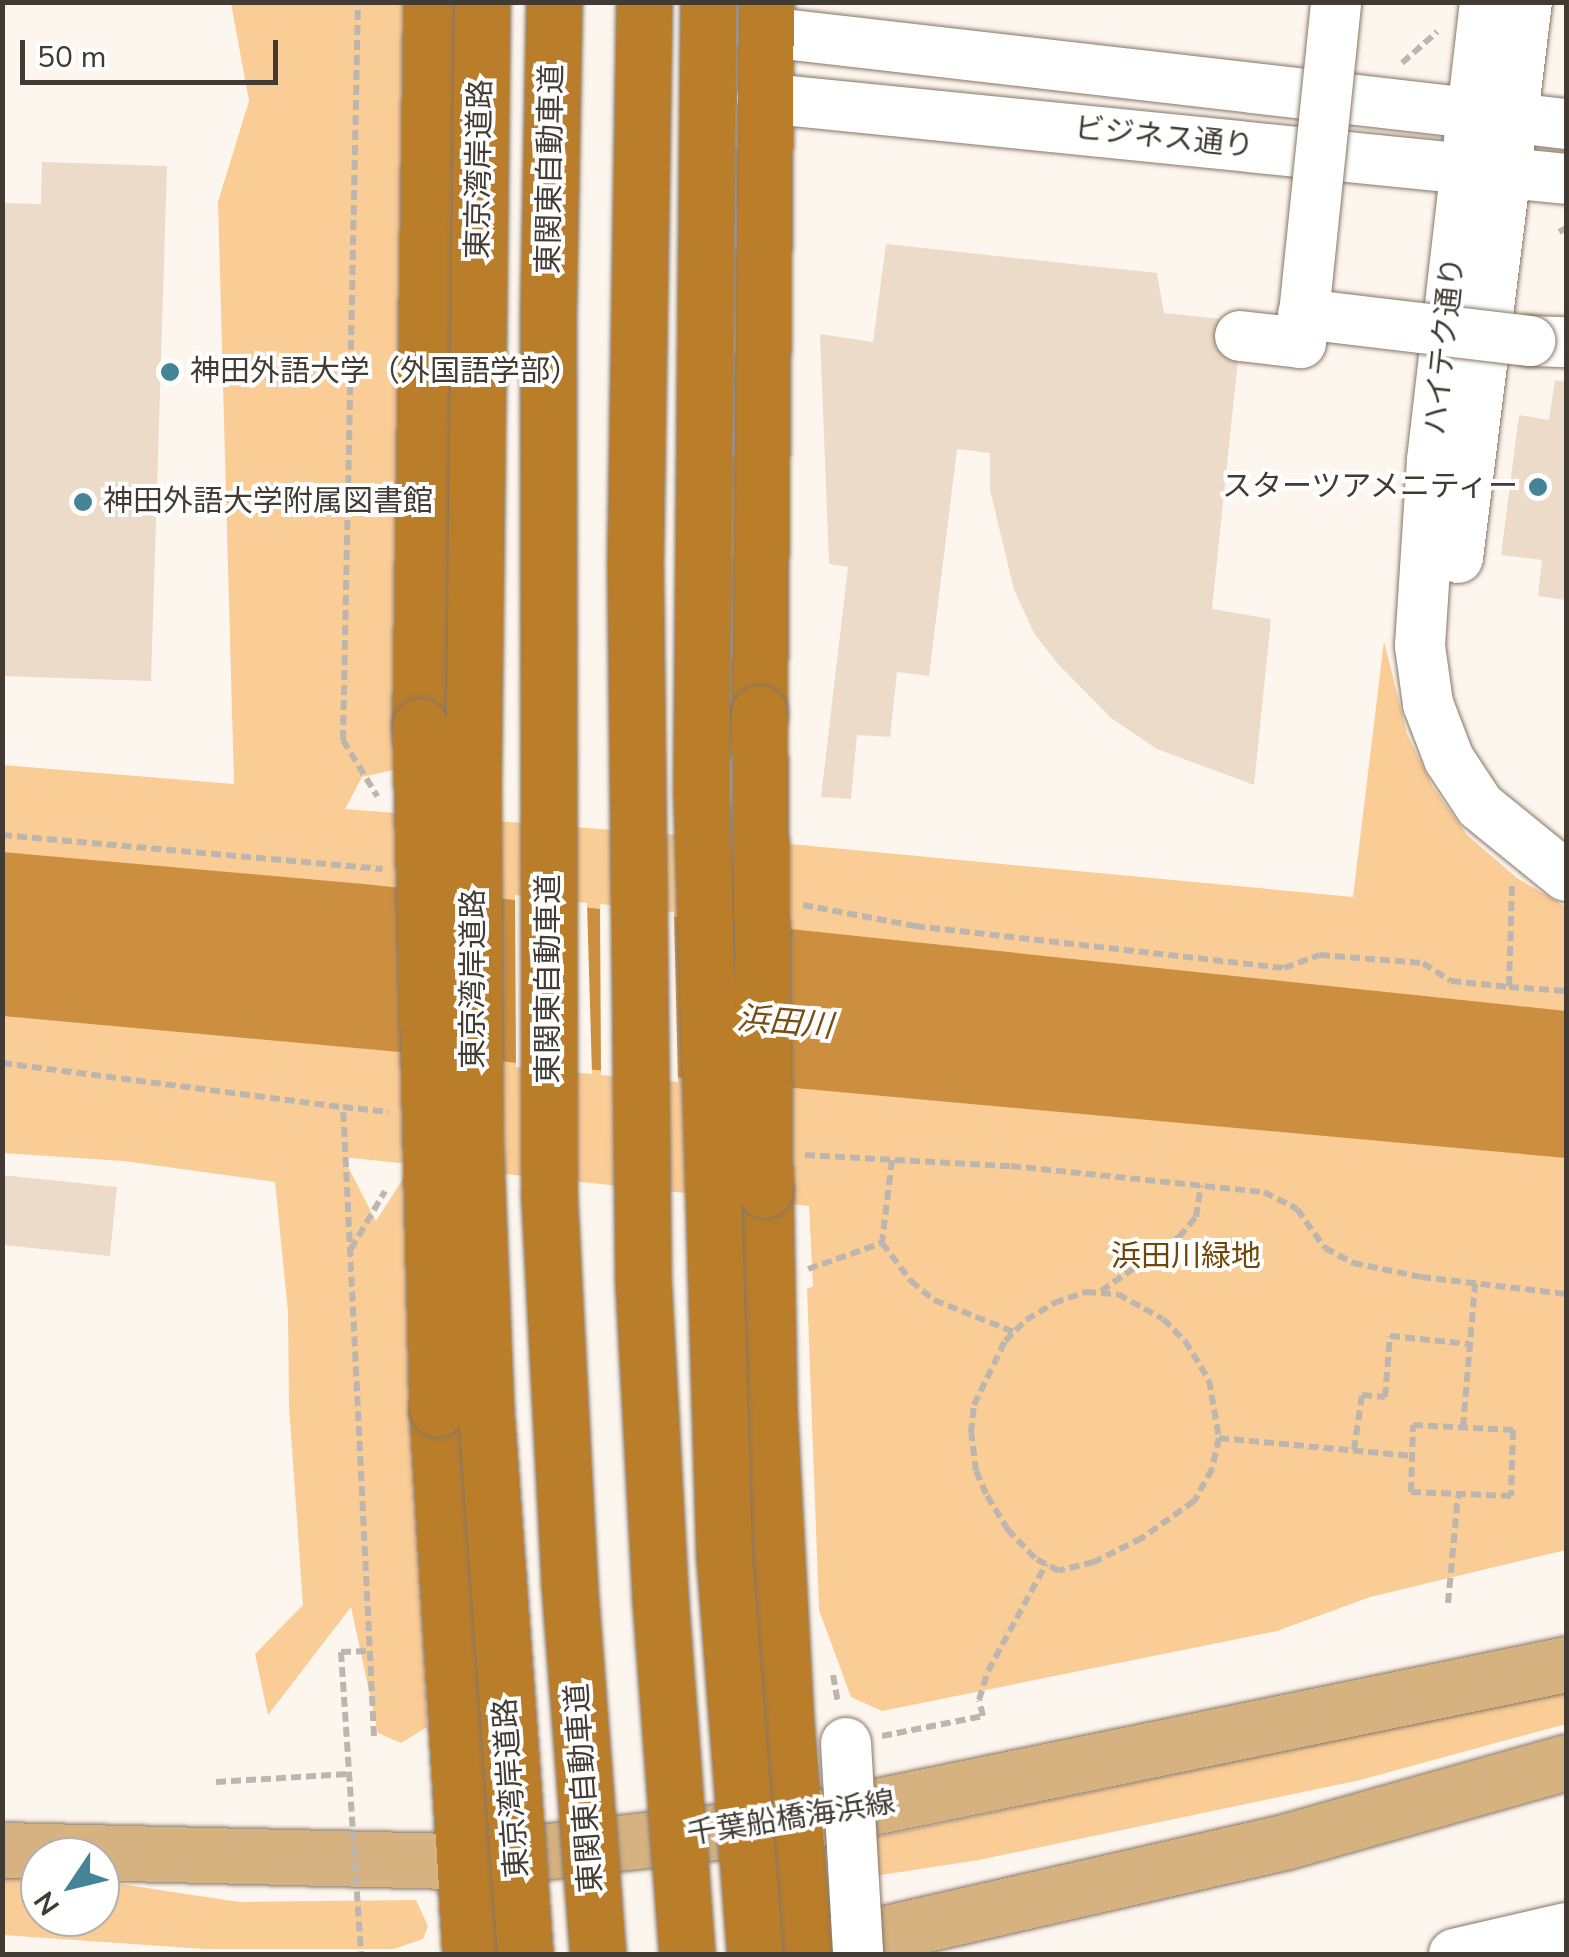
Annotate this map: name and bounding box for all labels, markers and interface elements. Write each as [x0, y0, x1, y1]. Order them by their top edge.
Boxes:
scale bar [25, 20, 282, 82]
text: 50 m [37, 37, 106, 78]
street label: 東関東自動車道 [531, 64, 571, 274]
street label: 東京湾岸道路 [460, 79, 500, 259]
street label: ビジネス通り [1073, 111, 1255, 165]
street label: ハイテク通り [1418, 255, 1472, 437]
place label: 神田外語大学（外国語学部） [190, 354, 580, 390]
marker: 神田外語大学（外国語学部） [159, 361, 181, 383]
place label: スターツアメニティー [1218, 469, 1518, 505]
marker: スターツアメニティー [1527, 476, 1549, 498]
place label: 神田外語大学附属図書館 [103, 484, 433, 520]
marker: 神田外語大学附属図書館 [72, 491, 94, 513]
street label: 東関東自動車道 [531, 874, 567, 1084]
street label: 東京湾岸道路 [456, 889, 492, 1069]
water label: 浜田川 [736, 1000, 834, 1046]
park label: 浜田川緑地 [1111, 1239, 1261, 1275]
street label: 東関東自動車道 [560, 1682, 610, 1894]
street label: 東京湾岸道路 [488, 1697, 536, 1879]
street label: 千葉船橋海浜線 [684, 1785, 898, 1853]
north arrow [20, 1837, 120, 1937]
text: N [25, 1884, 69, 1923]

